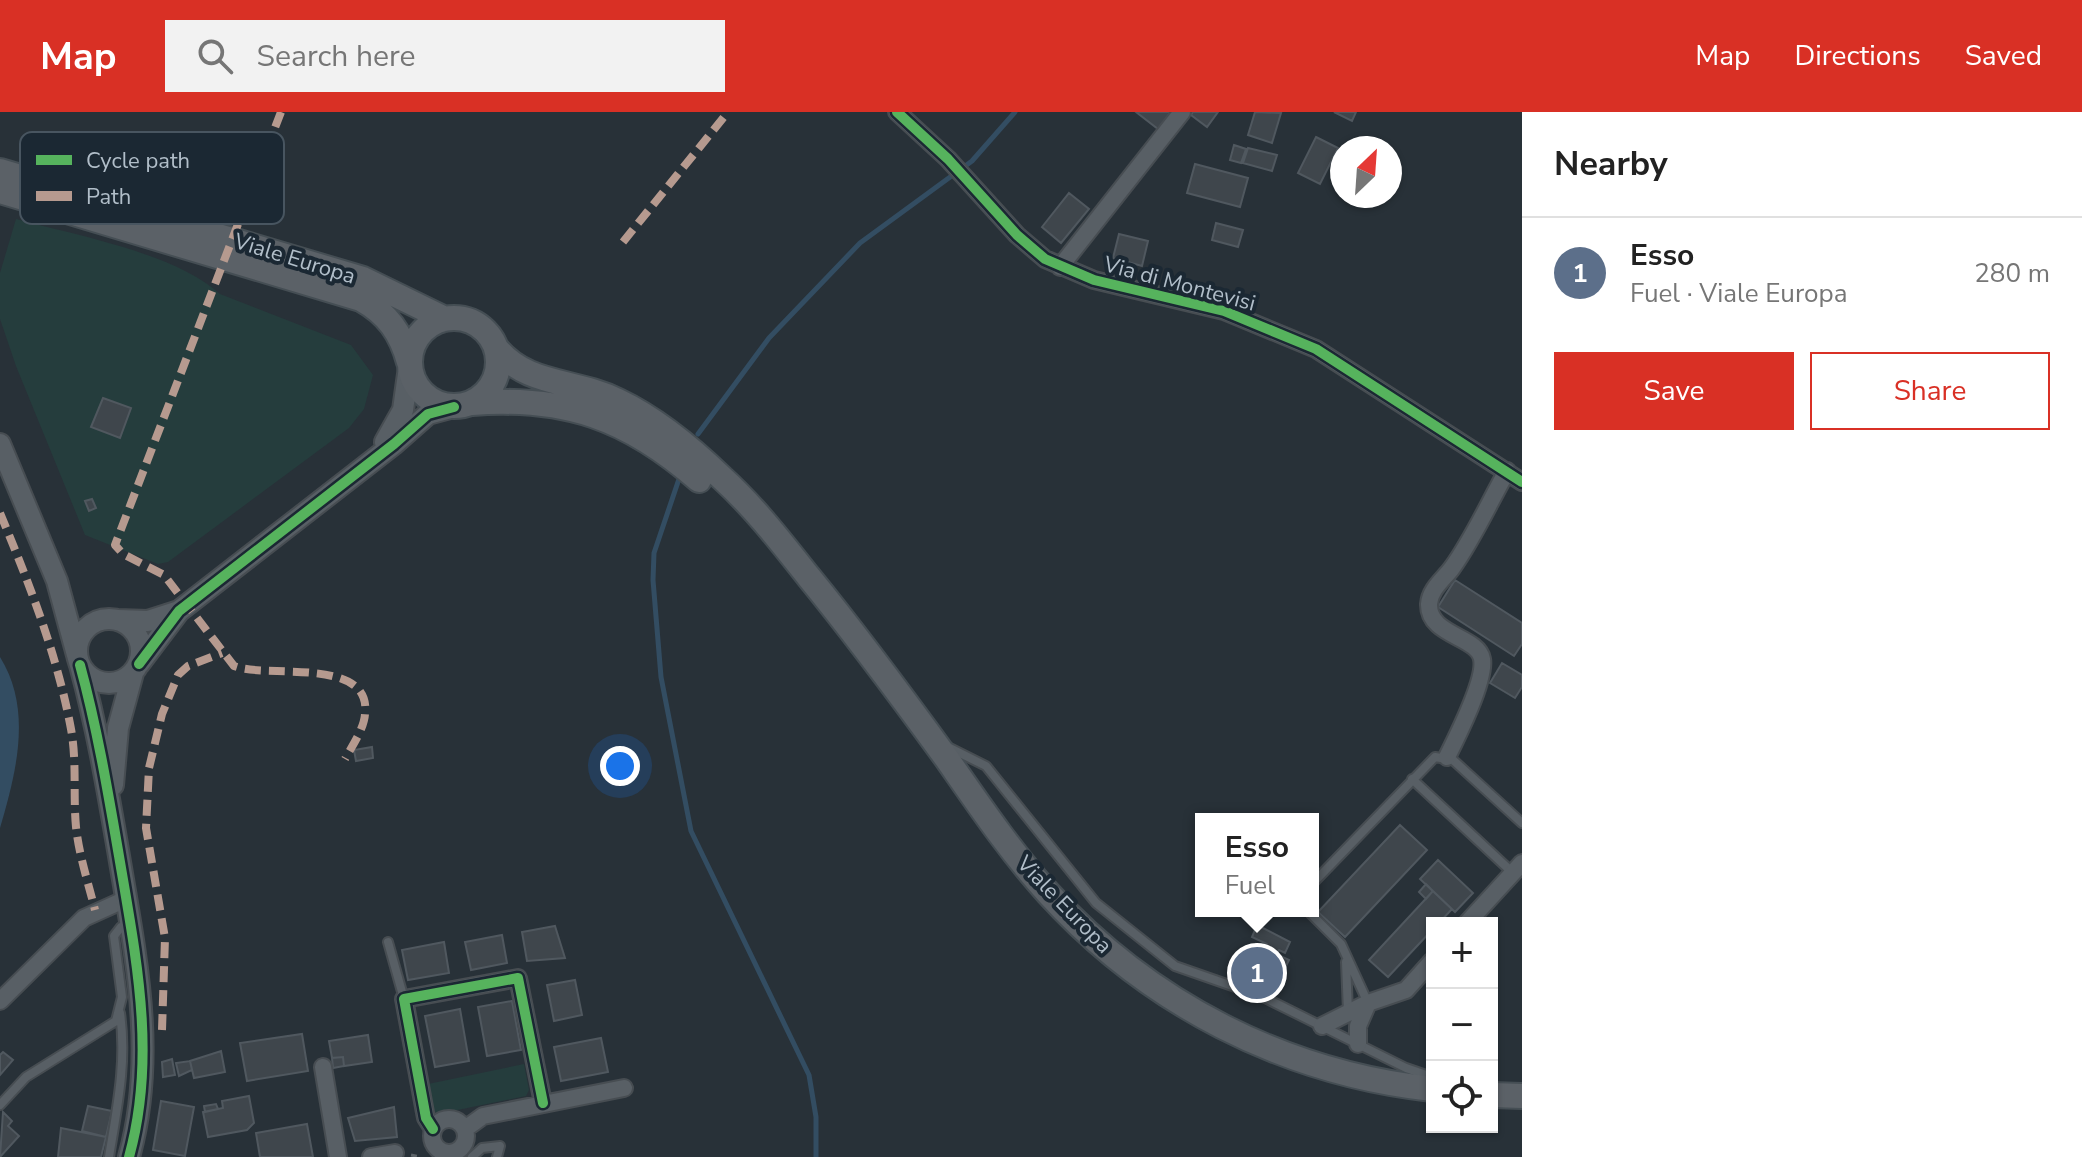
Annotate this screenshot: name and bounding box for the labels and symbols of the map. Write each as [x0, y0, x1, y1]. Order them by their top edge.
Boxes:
legend [20, 132, 284, 224]
north arrow [1330, 136, 1402, 208]
text: Cycle path [86, 146, 190, 176]
text: Path [86, 182, 131, 212]
street label: Viale Europa [229, 226, 359, 292]
street label: Via di Montevisi [1100, 249, 1259, 319]
your location [600, 746, 640, 786]
street label: Viale Europa [1009, 848, 1119, 960]
pin: 1 [1231, 943, 1283, 1003]

